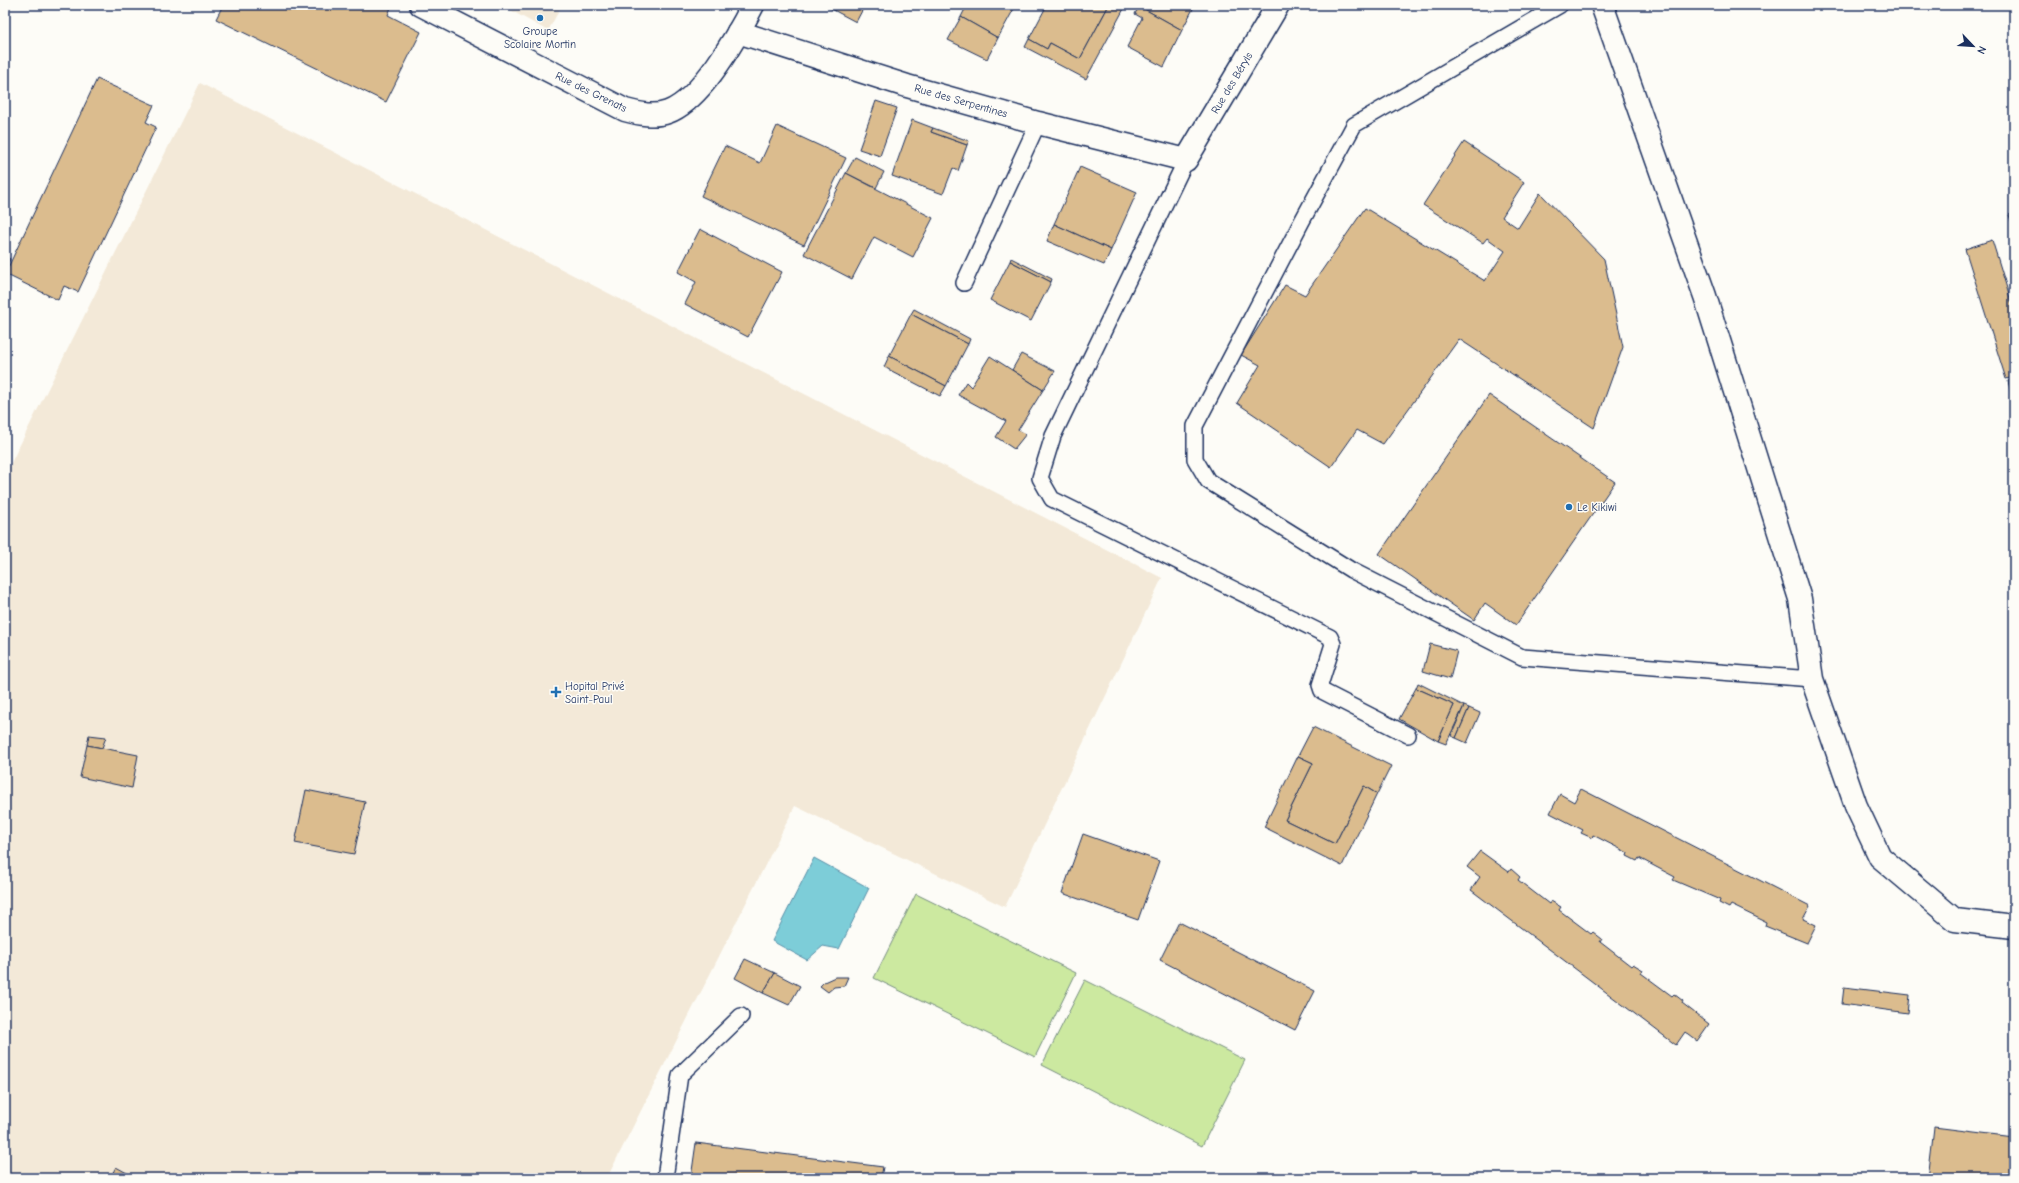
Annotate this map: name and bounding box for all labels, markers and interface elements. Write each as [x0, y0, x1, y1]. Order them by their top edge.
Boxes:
marker: Groupe Scolaire Mortin [535, 13, 545, 23]
place label: Groupe Scolaire Mortin [504, 25, 576, 51]
north arrow [1953, 26, 1993, 66]
text: N [1974, 44, 1989, 56]
street label: Rue des Béryls [1209, 49, 1256, 116]
street label: Rue des Grenats [553, 69, 629, 115]
street label: Rue des Serpentines [913, 81, 1009, 121]
place label: Le Kikiwi [1577, 501, 1617, 514]
marker: Le Kikiwi [1564, 502, 1574, 512]
place label: Hopital Privé Saint-Paul [565, 680, 625, 706]
marker: Hopital Privé Saint-Paul [550, 686, 562, 698]

